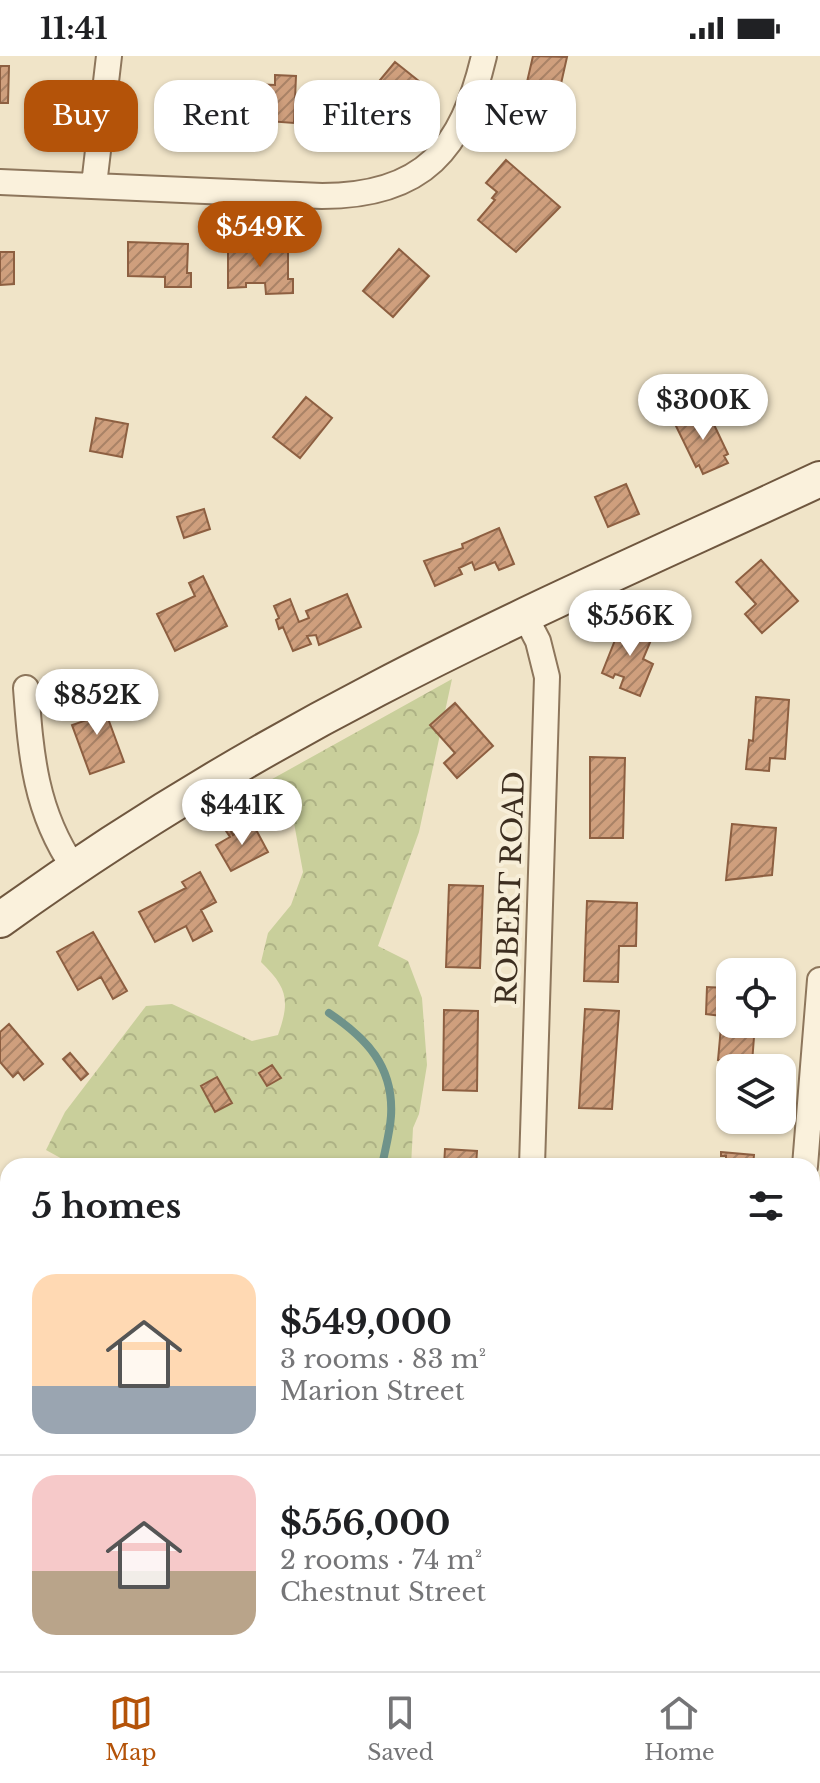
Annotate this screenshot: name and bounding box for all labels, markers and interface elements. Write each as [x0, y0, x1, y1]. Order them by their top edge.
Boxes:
text: 11:41 [40, 10, 108, 47]
chip: Buy [24, 80, 138, 152]
chip: Rent [154, 80, 278, 152]
chip: Filters [294, 80, 440, 152]
chip: New [456, 80, 576, 152]
pin: $549K [204, 201, 316, 269]
text: $549K [216, 211, 304, 243]
pin: $300K [647, 374, 759, 442]
text: $300K [656, 384, 750, 416]
pin: $556K [574, 590, 686, 658]
text: $556K [587, 600, 673, 632]
pin: $852K [41, 669, 153, 737]
text: $852K [53, 679, 141, 711]
street label: ROBERT ROAD [489, 771, 532, 1006]
pin: $441K [186, 779, 298, 847]
text: $441K [200, 789, 284, 821]
map controls [716, 958, 796, 1134]
button: locate [716, 958, 796, 1038]
button: layers [716, 1054, 796, 1134]
icon: filters [744, 1184, 788, 1228]
text: 5 homes [32, 1185, 181, 1227]
text: $549,000 [280, 1301, 452, 1343]
icon: home [96, 1306, 192, 1402]
text: 3 rooms · 83 m² [280, 1343, 486, 1375]
text: Marion Street [280, 1375, 465, 1407]
text: $556,000 [280, 1502, 451, 1544]
icon: home [96, 1507, 192, 1603]
text: 2 rooms · 74 m² [280, 1544, 482, 1576]
text: Chestnut Street [280, 1576, 486, 1608]
tab: Map [105, 1691, 156, 1766]
tab: Saved [367, 1691, 434, 1766]
tab: Home [644, 1691, 715, 1766]

